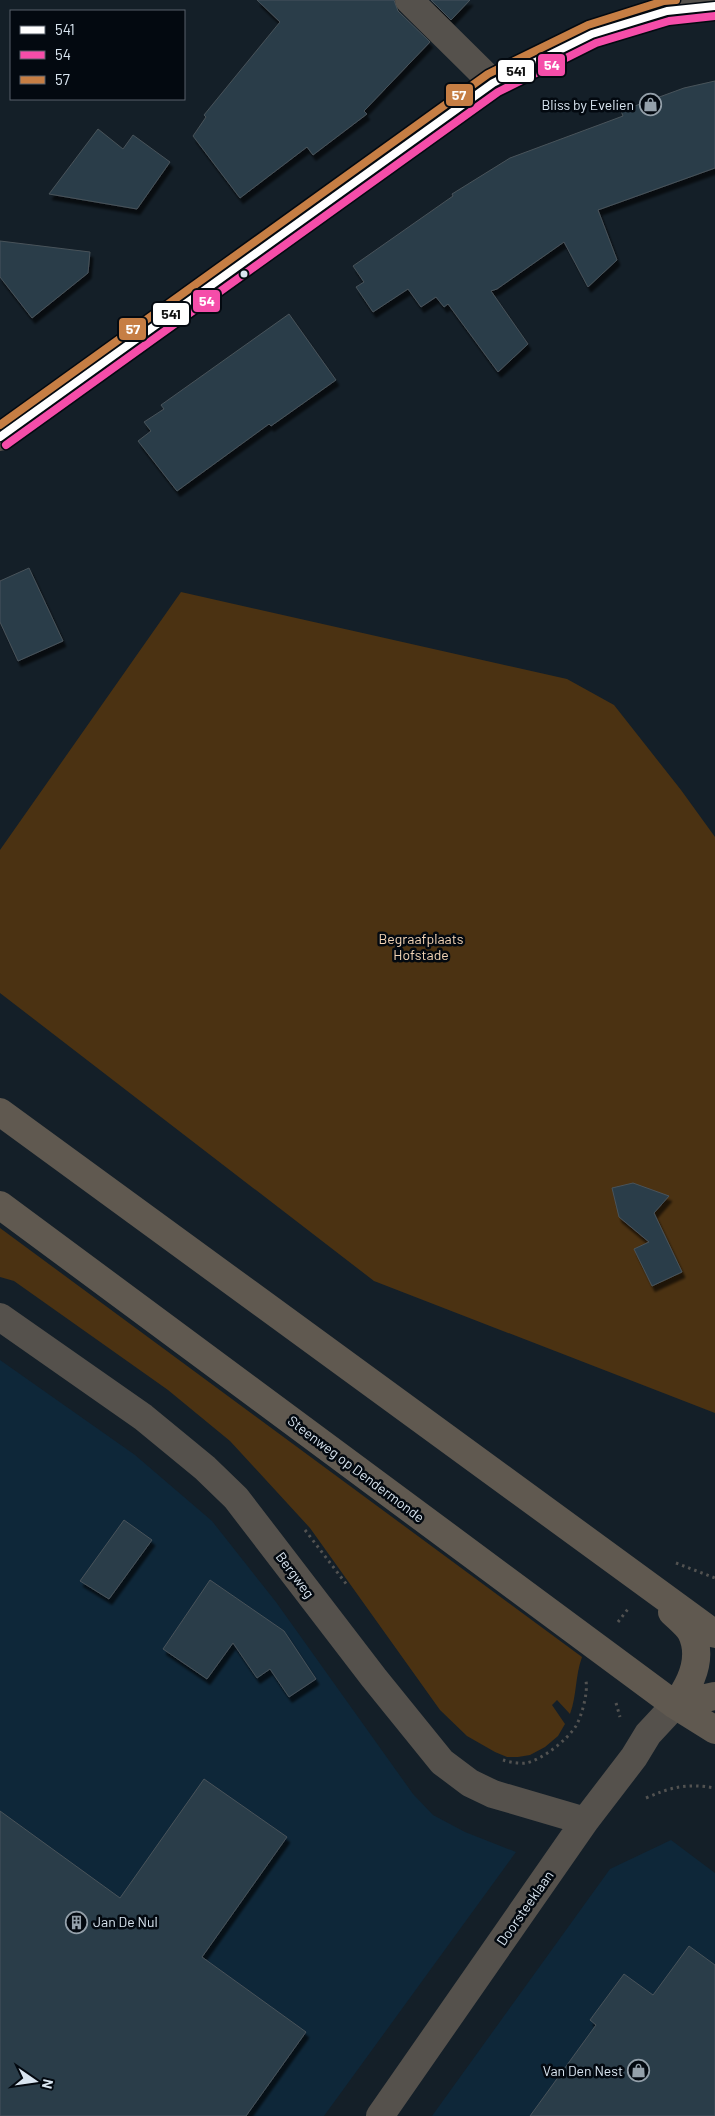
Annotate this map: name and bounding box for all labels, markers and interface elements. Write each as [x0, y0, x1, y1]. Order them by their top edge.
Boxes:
legend [10, 10, 185, 100]
text: 541 [55, 20, 75, 38]
text: 54 [55, 45, 71, 63]
line badge: 54 [537, 53, 566, 77]
text: 54 [544, 56, 560, 73]
line badge: 541 [497, 59, 535, 83]
text: 541 [506, 62, 526, 79]
text: 57 [55, 70, 70, 88]
line badge: 57 [445, 83, 474, 107]
text: 57 [452, 86, 466, 103]
shop icon: Bliss by Evelien [638, 93, 662, 117]
place label: Bliss by Evelien [541, 96, 634, 113]
unlabelled marker [239, 269, 249, 279]
line badge: 54 [192, 289, 221, 313]
text: 54 [199, 292, 215, 309]
line badge: 541 [152, 302, 190, 326]
text: 541 [161, 305, 181, 322]
line badge: 57 [118, 317, 147, 341]
text: 57 [126, 320, 140, 337]
park label: Begraafplaats Hofstade [378, 930, 464, 963]
street label: Steenweg op Dendermonde [285, 1412, 428, 1526]
street label: Bergweg [273, 1548, 318, 1601]
street label: Doorsteeklaan [493, 1867, 557, 1948]
building icon: Jan De Nul [65, 1910, 89, 1934]
place label: Jan De Nul [93, 1913, 158, 1930]
north arrow [10, 2056, 60, 2106]
shop icon: Van Den Nest [627, 2059, 651, 2083]
place label: Van Den Nest [543, 2062, 623, 2079]
text: N [39, 2078, 57, 2090]

